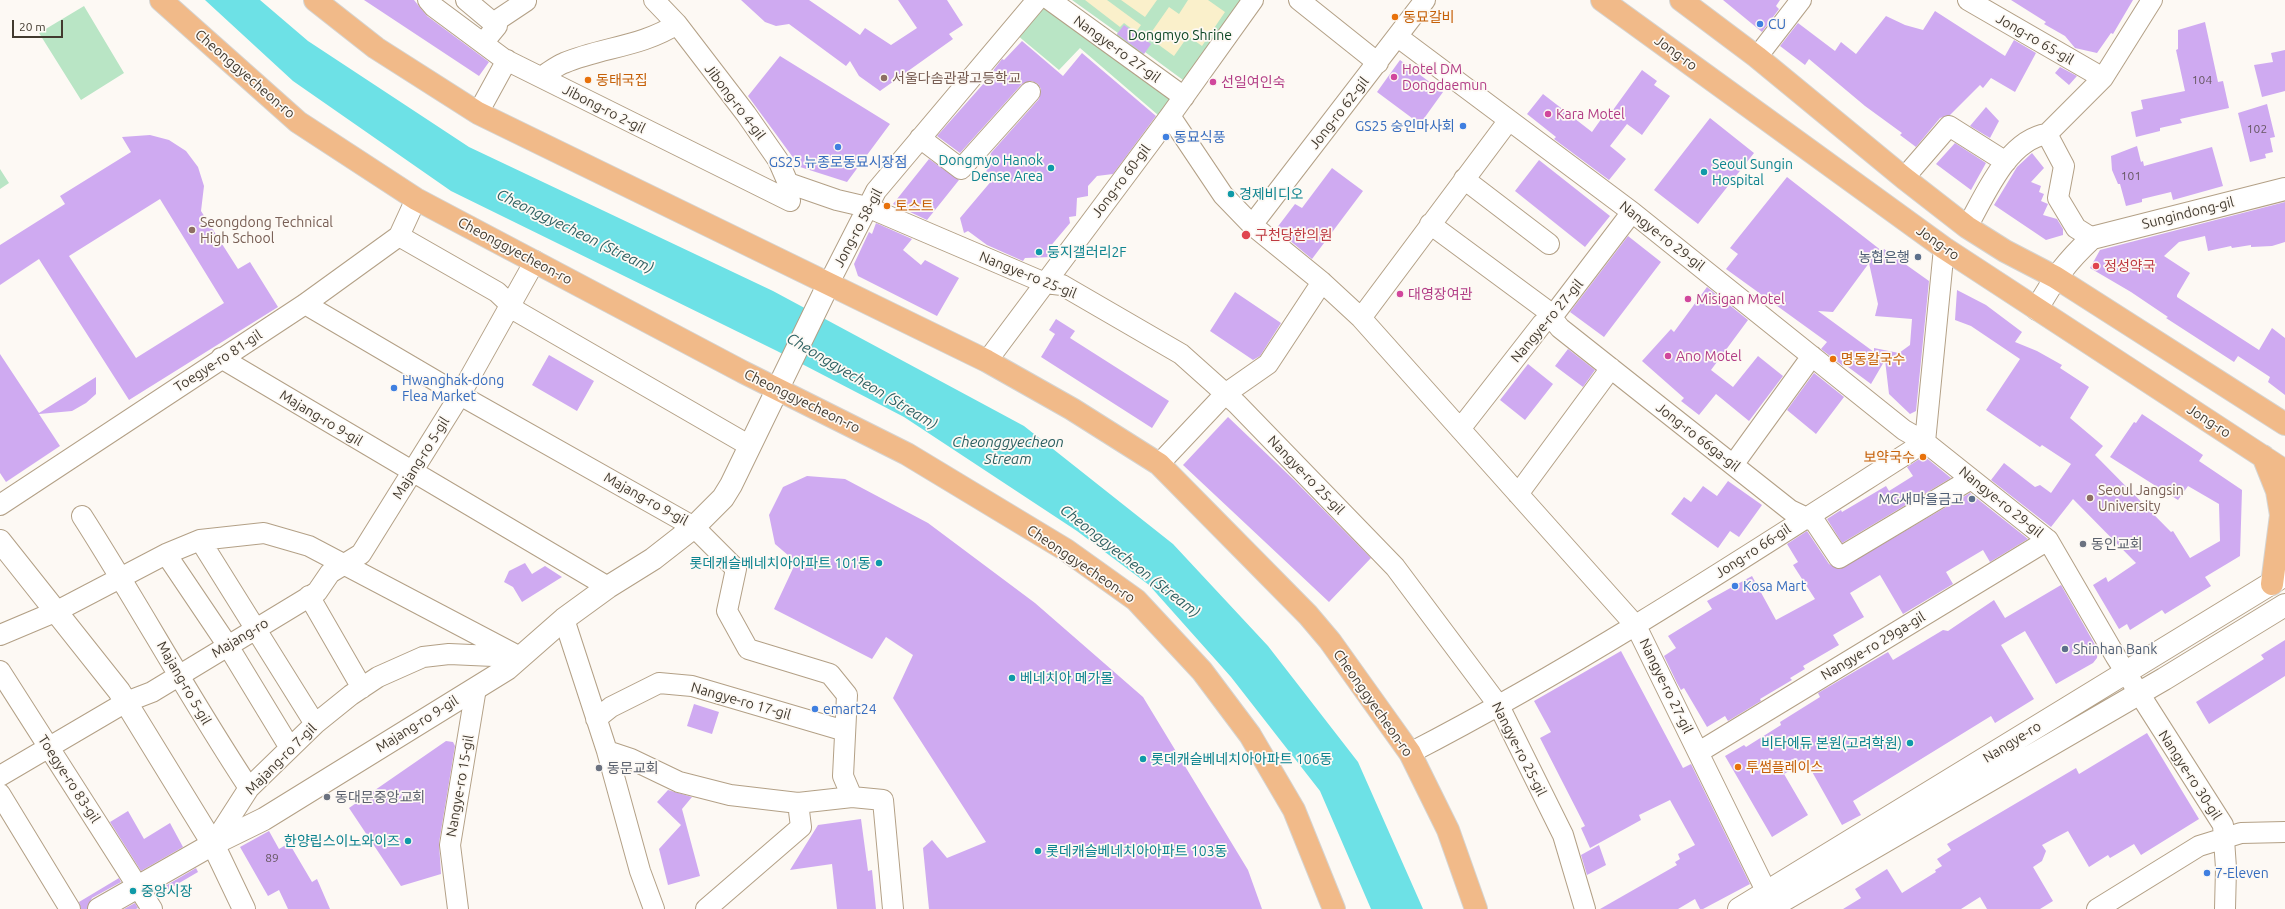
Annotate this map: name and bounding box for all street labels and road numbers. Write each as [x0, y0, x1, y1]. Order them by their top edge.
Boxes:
street label: Jong-ro 65-gil [1993, 10, 2077, 68]
street label: Nangye-ro 27-gil [1070, 12, 1164, 86]
street label: Cheonggyecheon-ro [192, 26, 298, 122]
street label: Jong-ro [1651, 32, 1701, 74]
street label: Jibong-ro 4-gil [701, 61, 769, 143]
street label: Jong-ro 62-gil [1306, 74, 1372, 152]
street label: Jibong-ro 2-gil [560, 81, 648, 137]
street label: Jong-ro 60-gil [1088, 141, 1154, 221]
street label: Jong-ro 58-gil [830, 186, 886, 270]
street label: Sungindong-gil [2140, 193, 2236, 233]
street label: Nangye-ro 29-gil [1616, 198, 1708, 274]
street label: Cheonggyecheon-ro [455, 214, 575, 288]
street label: Jong-ro [1913, 222, 1963, 264]
street label: Nangye-ro 25-gil [977, 248, 1079, 302]
street label: Nangye-ro 27-gil [1507, 276, 1587, 366]
street label: Toegye-ro 81-gil [171, 326, 265, 396]
street label: Cheonggyecheon-ro [741, 366, 863, 436]
street label: Majang-ro 9-gil [276, 387, 366, 449]
street label: Jong-ro 66ga-gil [1653, 399, 1743, 475]
street label: Jong-ro [2184, 401, 2234, 441]
street label: Majang-ro 5-gil [389, 414, 453, 502]
street label: Nangye-ro 25-gil [1264, 432, 1348, 518]
street label: Nangye-ro 29-gil [1956, 463, 2046, 541]
street label: Majang-ro 9-gil [601, 469, 691, 529]
street label: Jong-ro 66-gil [1712, 520, 1794, 582]
street label: Cheonggyecheon-ro [1024, 522, 1138, 606]
street label: Nangye-ro 29ga-gil [1818, 608, 1928, 684]
street label: Majang-ro [208, 614, 272, 662]
street label: Nangye-ro 27-gil [1636, 636, 1696, 736]
street label: Majang-ro 5-gil [153, 638, 215, 728]
street label: Cheonggyecheon-ro [1330, 646, 1416, 760]
street label: Nangye-ro 17-gil [689, 679, 793, 723]
street label: Majang-ro 9-gil [373, 692, 461, 756]
street label: Nangye-ro 25-gil [1488, 699, 1550, 799]
street label: Nangye-ro [1980, 718, 2044, 766]
street label: Majang-ro 7-gil [242, 720, 320, 798]
street label: Nangye-ro 30-gil [2155, 727, 2225, 823]
street label: Toegye-ro 83-gil [34, 732, 104, 826]
street label: Nangye-ro 15-gil [443, 734, 477, 838]

